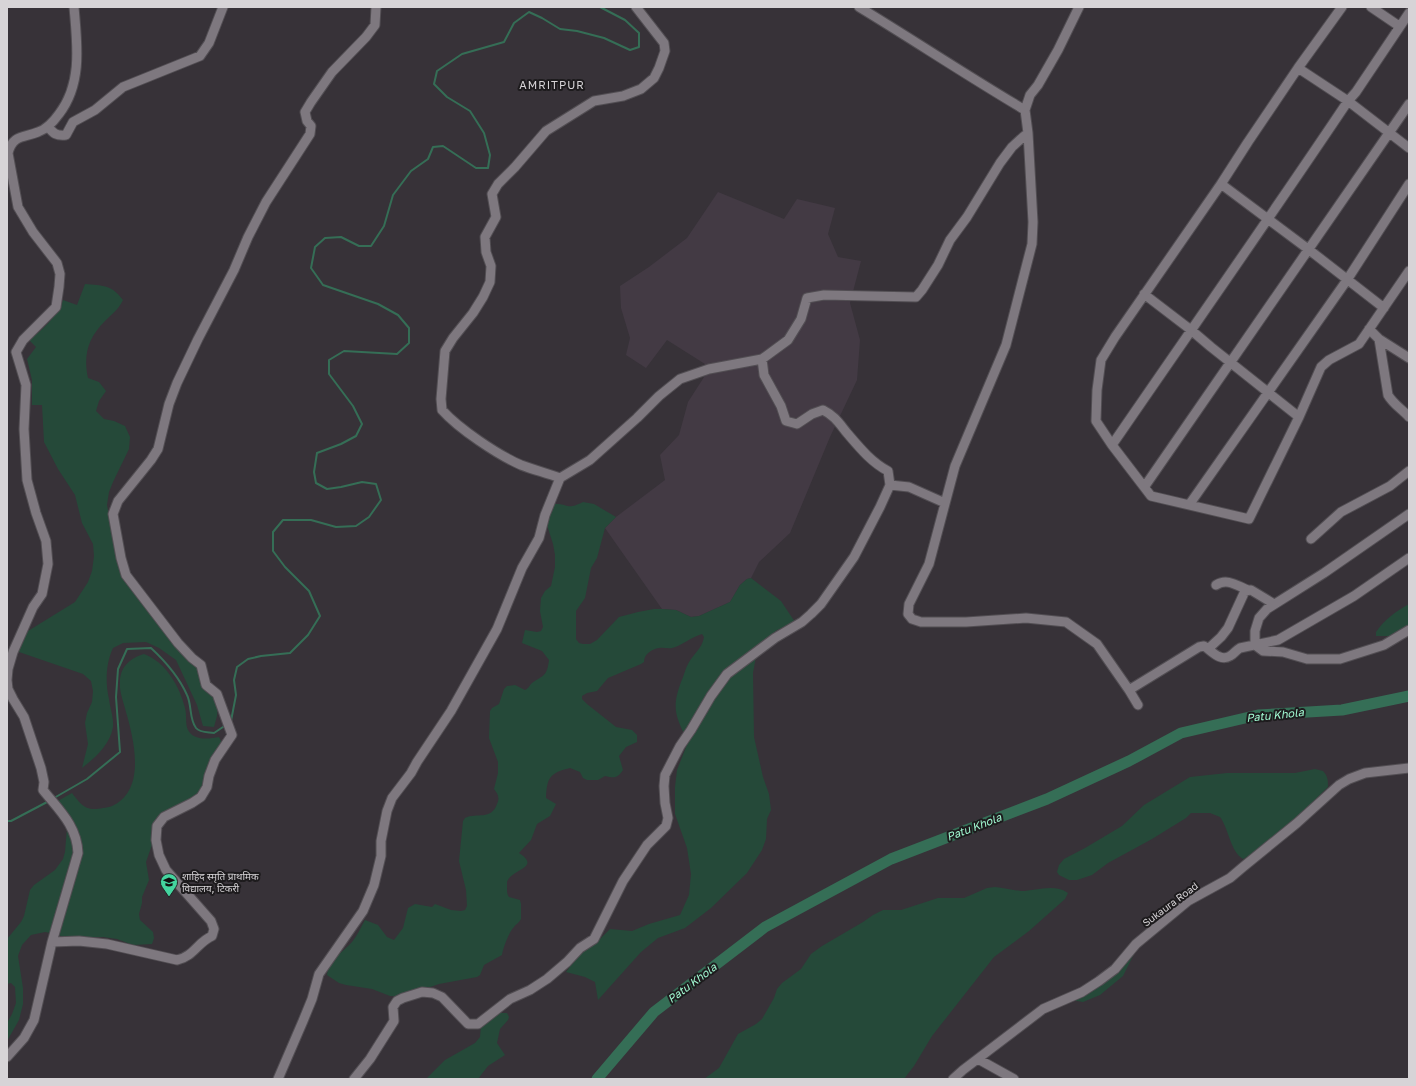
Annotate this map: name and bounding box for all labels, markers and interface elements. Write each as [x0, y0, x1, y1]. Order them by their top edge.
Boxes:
district label: AMRITPUR [519, 78, 585, 91]
water label: Patu Khola [1246, 705, 1305, 724]
water label: Patu Khola [945, 810, 1004, 843]
place label: शाहिद स्मृति प्राथमिक विद्यालय, टिकरी [182, 870, 259, 894]
school or university icon: शाहिद स्मृति प्राथमिक विद्यालय, टिकरी [159, 872, 179, 897]
street label: Sukaura Road [1140, 879, 1200, 929]
water label: Patu Khola [665, 960, 719, 1005]

